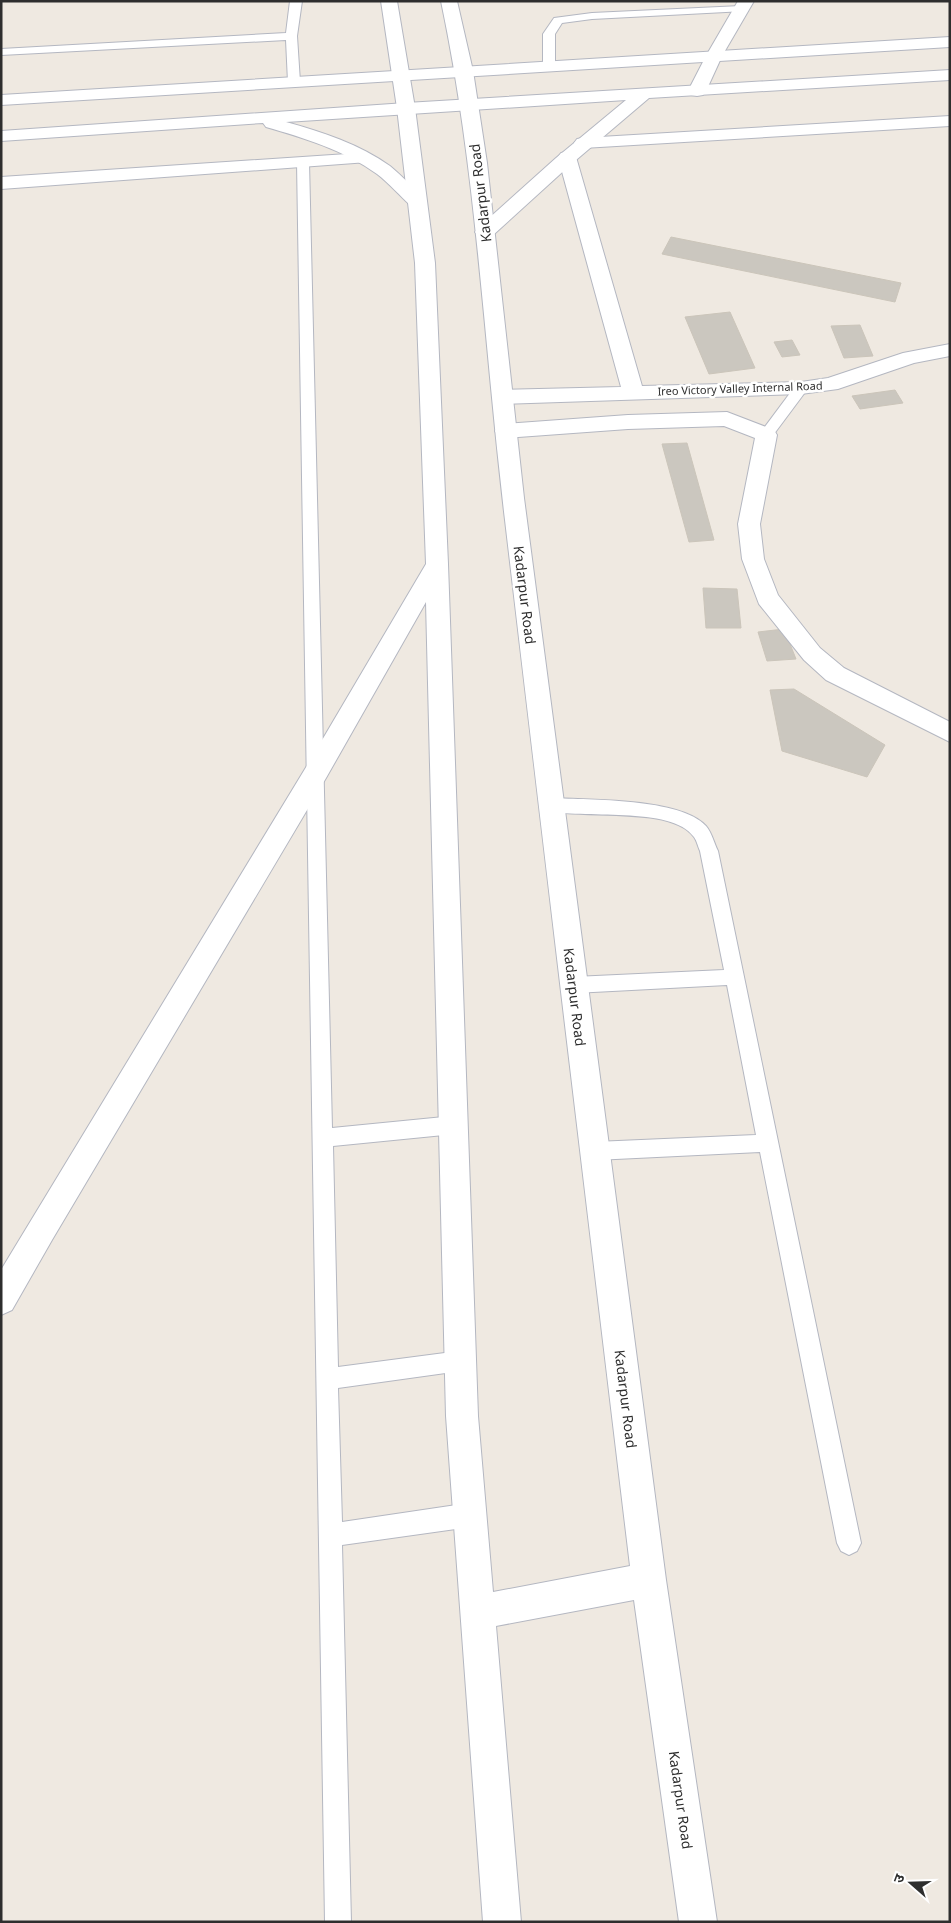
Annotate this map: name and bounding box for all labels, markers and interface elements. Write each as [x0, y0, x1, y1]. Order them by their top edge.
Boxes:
street label: Kadarpur Road [465, 143, 495, 243]
street label: Ireo Victory Valley Internal Road [657, 378, 823, 398]
street label: Kadarpur Road [510, 545, 540, 645]
street label: Kadarpur Road [560, 947, 590, 1047]
street label: Kadarpur Road [611, 1349, 641, 1449]
street label: Kadarpur Road [665, 1750, 697, 1850]
north arrow [886, 1858, 936, 1908]
text: उ [888, 1871, 909, 1885]

